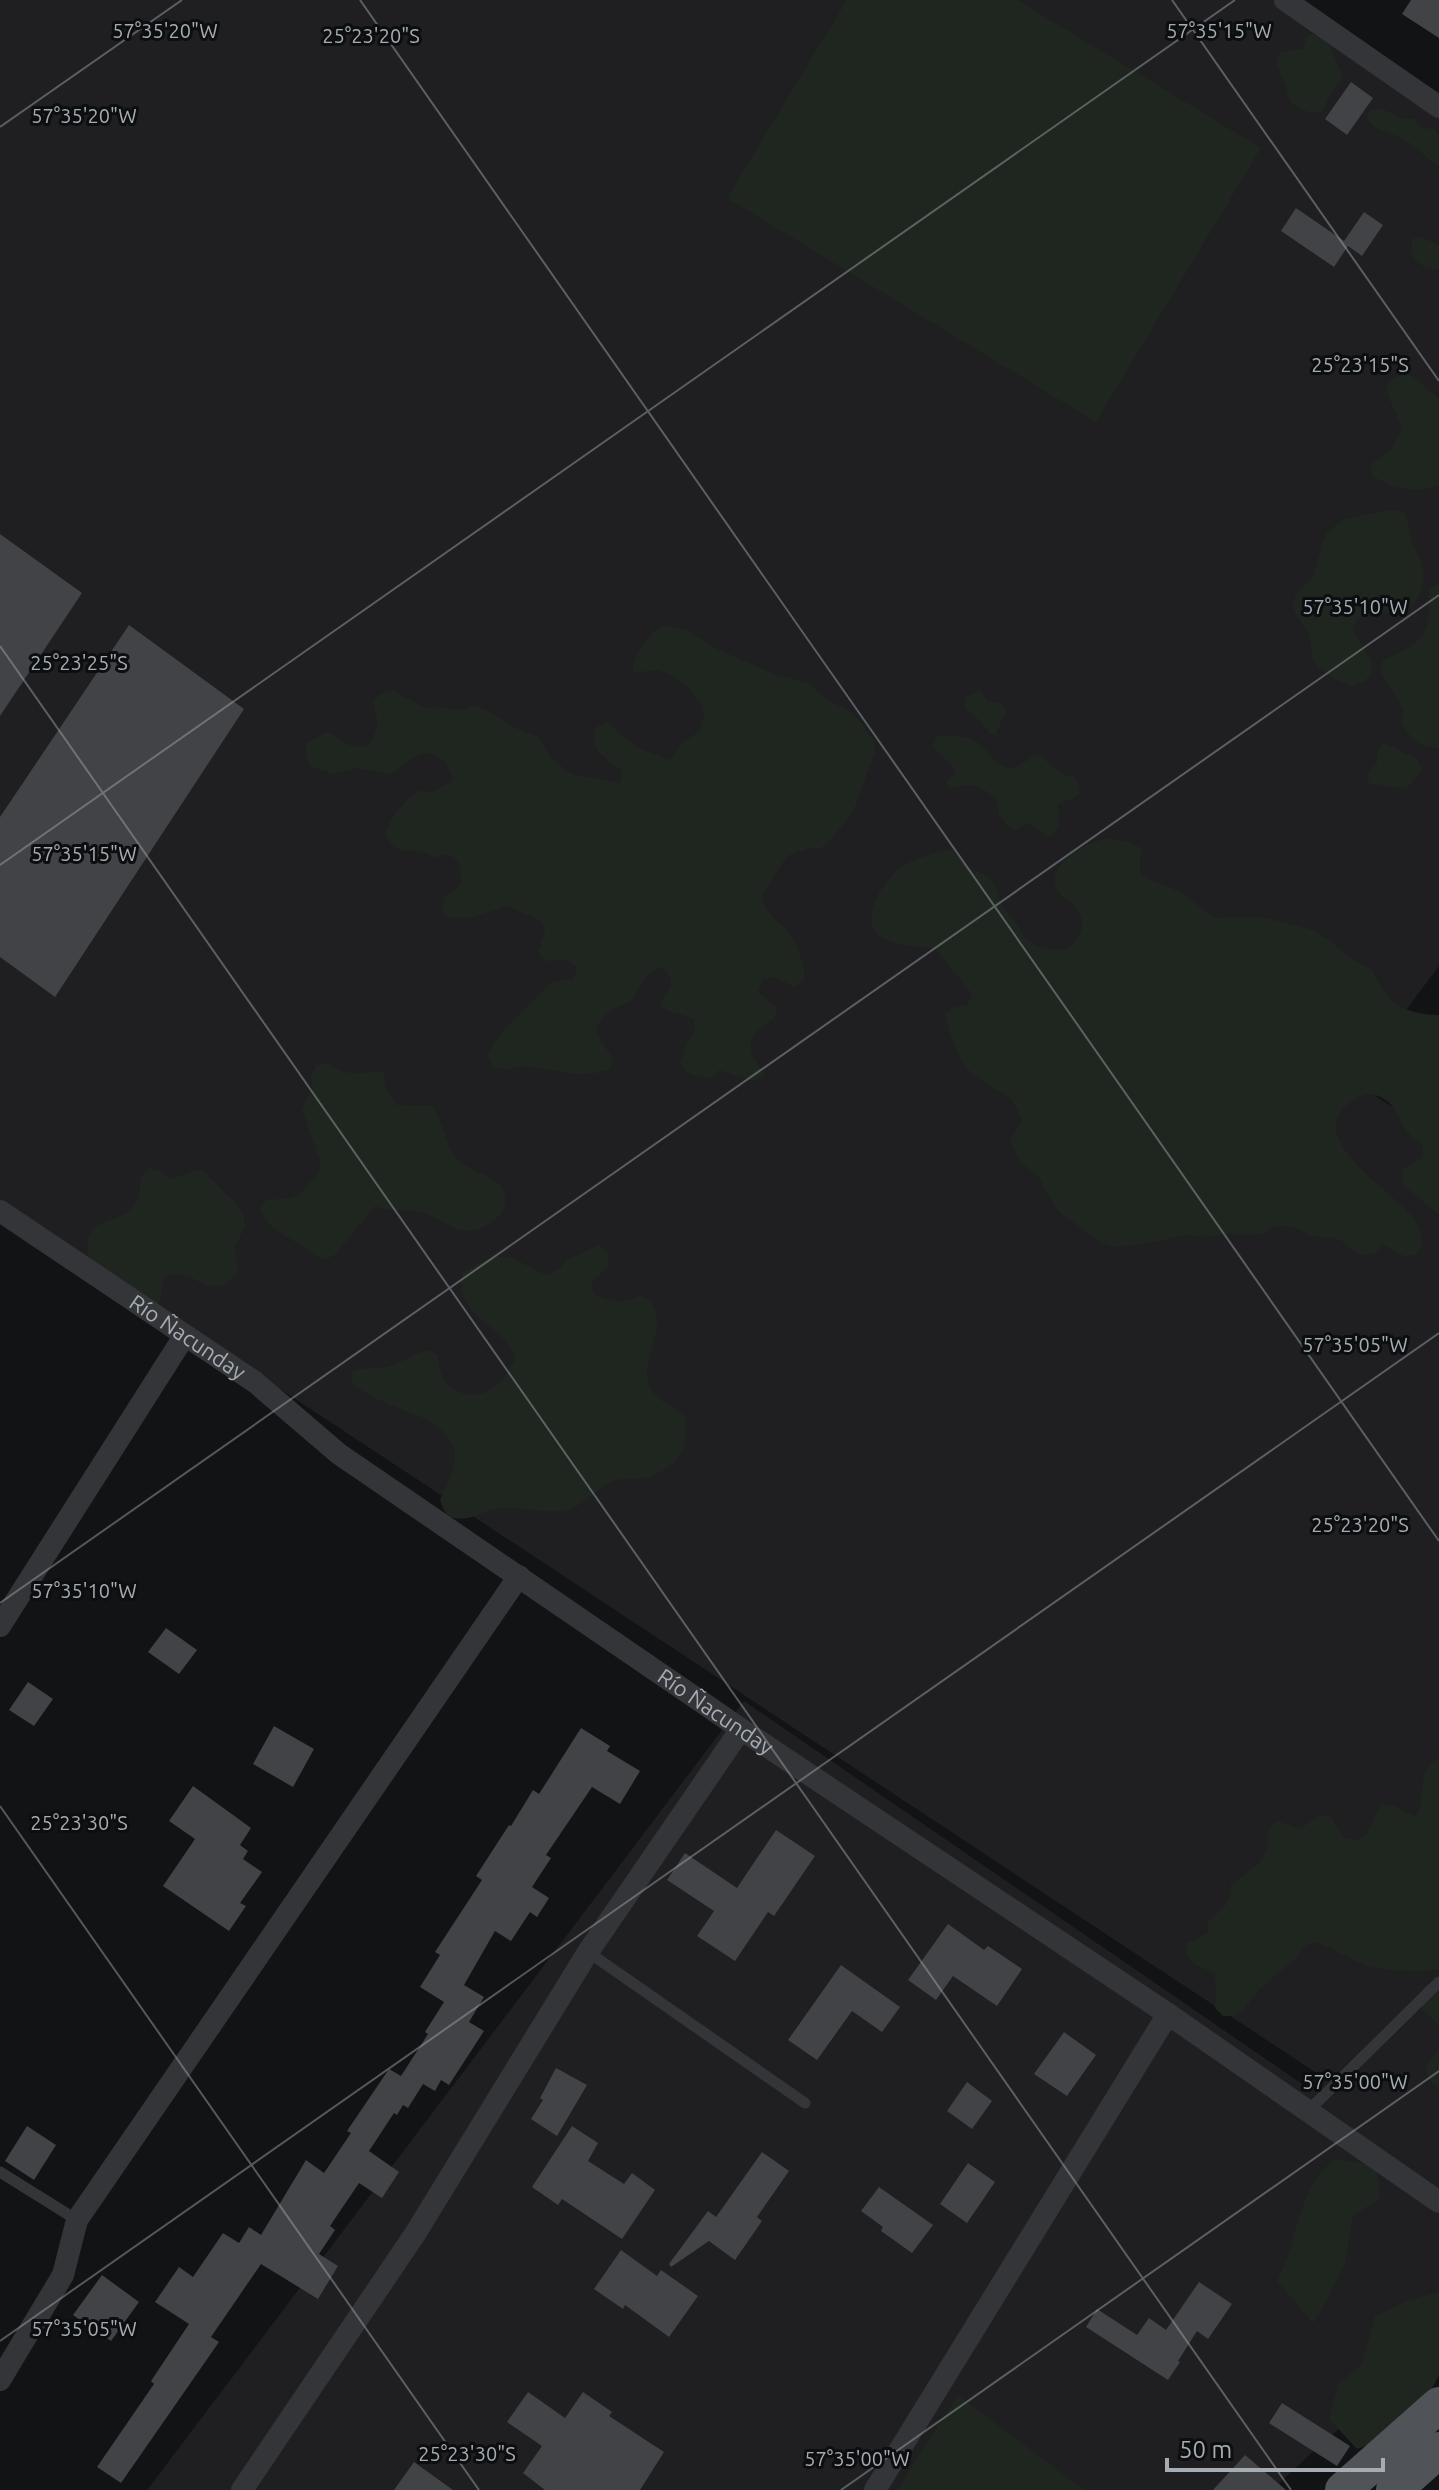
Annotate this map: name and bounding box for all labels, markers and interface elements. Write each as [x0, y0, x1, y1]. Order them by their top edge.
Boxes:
text: 57°35'20"W [112, 19, 218, 42]
text: 57°35'15"W [1166, 19, 1272, 42]
text: 25°23'20"S [322, 24, 420, 47]
text: 57°35'20"W [31, 104, 137, 127]
text: 25°23'15"S [1311, 353, 1409, 376]
text: 57°35'10"W [1302, 595, 1408, 618]
text: 25°23'25"S [30, 651, 128, 674]
text: 57°35'15"W [31, 842, 137, 865]
street label: Río Ñacunday [125, 1289, 251, 1384]
text: 57°35'05"W [1302, 1333, 1408, 1356]
text: 25°23'20"S [1311, 1513, 1409, 1536]
text: 57°35'10"W [31, 1579, 137, 1602]
street label: Río Ñacunday [653, 1663, 779, 1759]
text: 25°23'30"S [30, 1811, 128, 1834]
text: 57°35'00"W [1302, 2070, 1408, 2093]
text: 57°35'05"W [31, 2317, 137, 2340]
scale bar [1167, 2422, 1383, 2472]
text: 50 m [1179, 2436, 1232, 2463]
text: 25°23'30"S [418, 2442, 516, 2465]
text: 57°35'00"W [804, 2447, 910, 2470]

